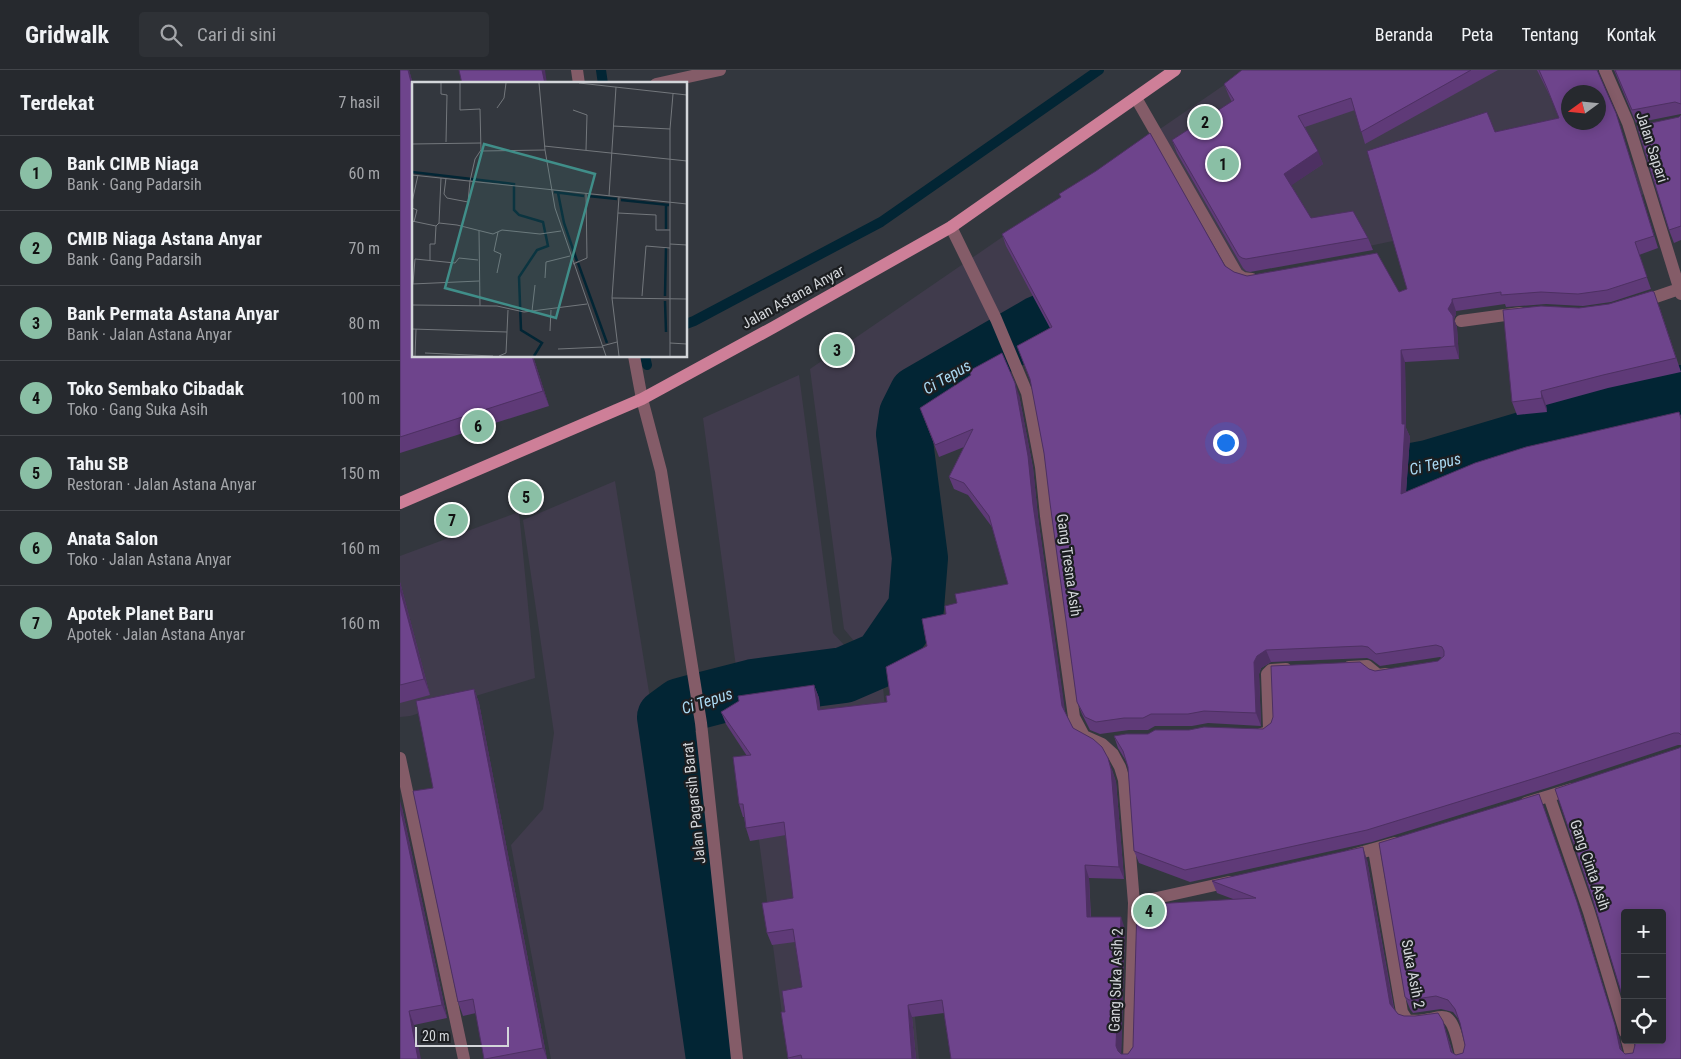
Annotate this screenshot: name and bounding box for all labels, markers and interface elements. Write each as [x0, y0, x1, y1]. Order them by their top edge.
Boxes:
search box [139, 12, 489, 57]
text: Gridwalk [25, 21, 109, 49]
icon: search [157, 21, 185, 49]
text: Cari di sini [197, 23, 276, 46]
text: Beranda [1375, 24, 1433, 45]
text: Peta [1461, 24, 1493, 45]
text: Tentang [1521, 24, 1579, 45]
text: Kontak [1607, 24, 1656, 45]
inset map [412, 82, 688, 358]
north arrow [1561, 85, 1606, 130]
text: Terdekat [20, 91, 94, 115]
text: 7 hasil [338, 93, 380, 112]
pin: 2 [1189, 103, 1221, 141]
street label: Jalan Sapari [1632, 109, 1672, 185]
pin: 1 [1207, 145, 1239, 183]
text: Bank CIMB Niaga [67, 152, 199, 175]
text: 1 [32, 164, 40, 183]
text: 60 m [348, 164, 380, 183]
text: Bank · Gang Padarsih [67, 175, 202, 194]
text: CMIB Niaga Astana Anyar [67, 227, 262, 250]
text: 2 [32, 239, 40, 258]
text: 70 m [348, 239, 380, 258]
text: Bank · Gang Padarsih [67, 250, 202, 269]
street label: Jalan Astana Anyar [739, 261, 848, 333]
text: Bank Permata Astana Anyar [67, 302, 279, 325]
text: 3 [32, 314, 40, 333]
text: 80 m [348, 314, 380, 333]
text: Bank · Jalan Astana Anyar [67, 325, 232, 344]
pin: 3 [821, 331, 853, 369]
water label: Ci Tepus [920, 356, 974, 398]
text: Toko Sembako Cibadak [67, 377, 244, 400]
text: 4 [32, 389, 40, 408]
text: 100 m [341, 389, 380, 408]
text: Toko · Gang Suka Asih [67, 400, 208, 419]
pin: 6 [462, 407, 494, 445]
your location [1213, 430, 1239, 456]
water label: Ci Tepus [1407, 449, 1463, 479]
text: Tahu SB [67, 452, 129, 475]
text: 5 [32, 464, 40, 483]
text: 150 m [341, 464, 380, 483]
text: Restoran · Jalan Astana Anyar [67, 475, 256, 494]
pin: 5 [510, 478, 542, 516]
pin: 7 [436, 501, 468, 539]
street label: Gang Tresna Asih [1053, 513, 1085, 617]
text: Anata Salon [67, 527, 158, 550]
text: 6 [32, 539, 40, 558]
text: 160 m [341, 539, 380, 558]
text: Toko · Jalan Astana Anyar [67, 550, 231, 569]
text: Apotek Planet Baru [67, 602, 214, 625]
text: 7 [32, 614, 40, 633]
text: 160 m [341, 614, 380, 633]
text: Apotek · Jalan Astana Anyar [67, 625, 245, 644]
water label: Ci Tepus [679, 684, 735, 718]
street label: Jalan Pagarsih Barat [679, 741, 709, 865]
street label: Gang Cinta Asih [1566, 817, 1614, 913]
pin: 4 [1133, 892, 1165, 930]
map controls [1621, 909, 1666, 1044]
button: + [1621, 909, 1666, 954]
street label: Gang Suka Asih 2 [1105, 928, 1127, 1032]
street label: Suka Asih 2 [1398, 938, 1428, 1010]
button: − [1621, 954, 1666, 999]
button: locate [1621, 999, 1666, 1044]
scale bar [415, 1024, 509, 1047]
text: 20 m [422, 1028, 450, 1044]

